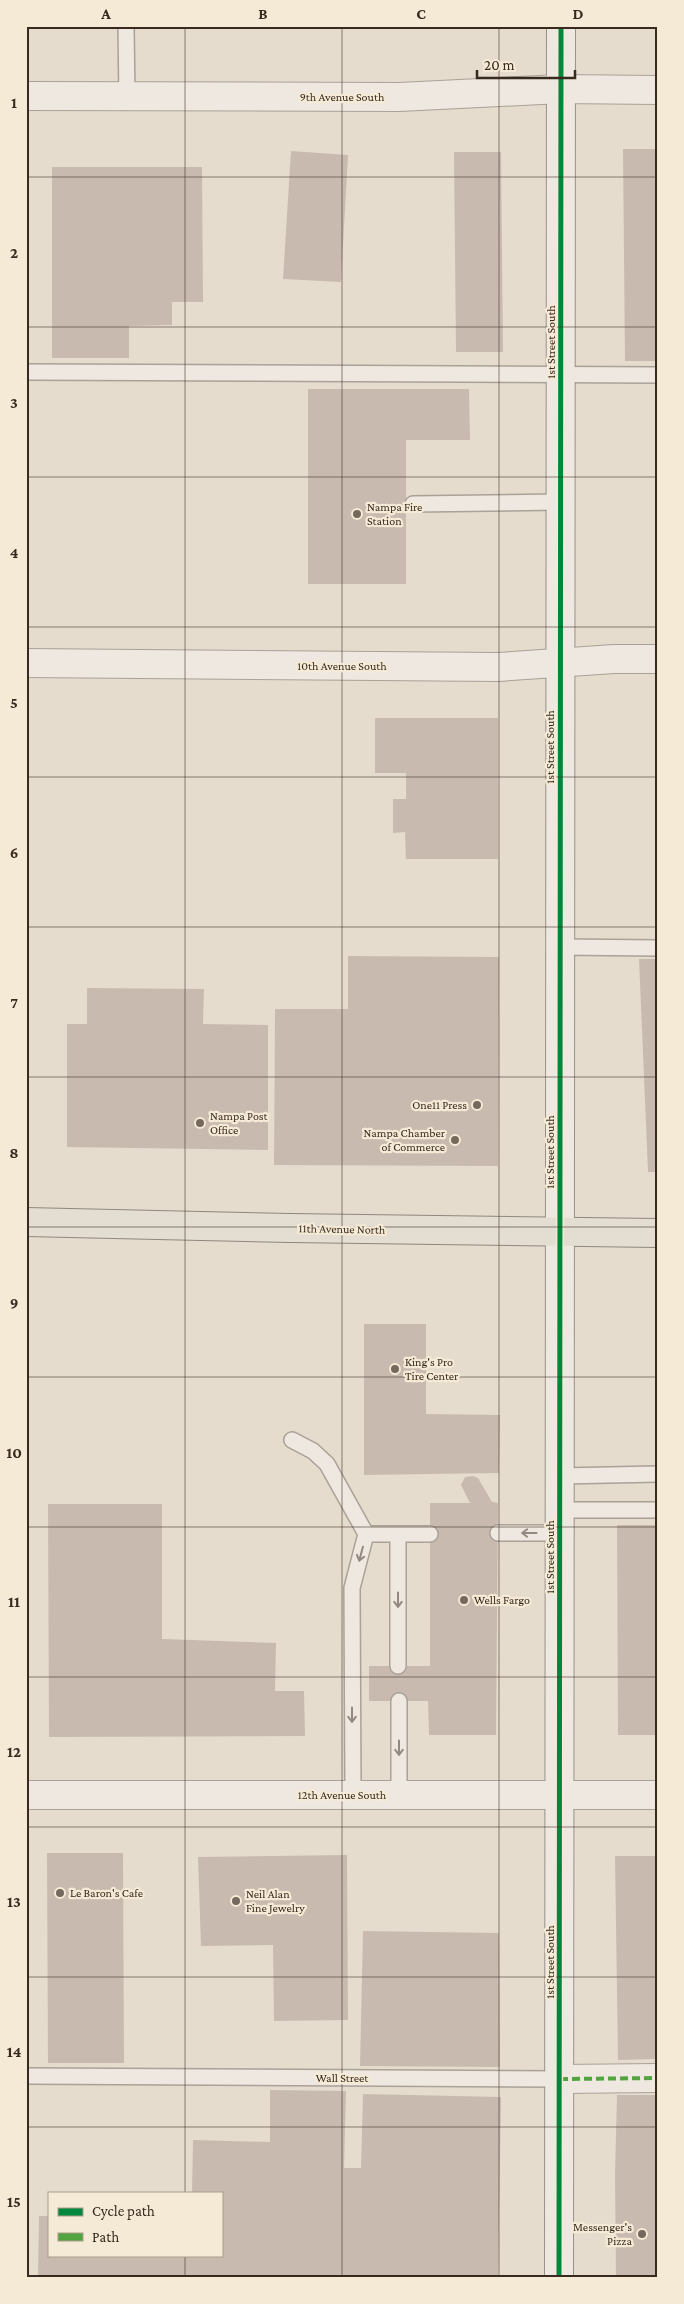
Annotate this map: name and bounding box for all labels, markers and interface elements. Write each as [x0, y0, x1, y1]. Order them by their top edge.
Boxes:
text: A [100, 5, 111, 22]
text: B [258, 5, 268, 22]
text: C [416, 5, 426, 22]
text: D [572, 5, 584, 22]
scale bar [477, 48, 574, 80]
text: 20 m [484, 57, 515, 73]
street label: 9th Avenue South [300, 90, 385, 104]
text: 1 [11, 94, 17, 111]
text: 2 [10, 244, 18, 261]
street label: 1st Street South [544, 305, 558, 379]
text: 3 [10, 394, 18, 411]
place label: Nampa Fire Station [367, 500, 422, 528]
marker: Nampa Fire Station [351, 508, 363, 520]
text: 4 [10, 544, 19, 561]
street label: 10th Avenue South [297, 659, 387, 673]
text: 5 [10, 694, 18, 711]
street label: 1st Street South [543, 710, 557, 784]
text: 6 [10, 844, 18, 861]
text: 7 [10, 994, 18, 1011]
place label: One11 Press [412, 1098, 467, 1112]
marker: One11 Press [471, 1099, 483, 1111]
place label: Nampa Post Office [210, 1109, 269, 1137]
street label: 1st Street South [543, 1115, 557, 1189]
marker: Nampa Post Office [194, 1117, 206, 1129]
place label: Nampa Chamber of Commerce [363, 1126, 446, 1154]
marker: Nampa Chamber of Commerce [449, 1134, 461, 1146]
text: 8 [9, 1144, 19, 1161]
street label: 11th Avenue North [299, 1221, 386, 1237]
text: 9 [10, 1294, 18, 1311]
place label: King's Pro Tire Center [405, 1355, 459, 1383]
marker: King's Pro Tire Center [389, 1363, 401, 1375]
text: 10 [6, 1444, 22, 1461]
street label: 1st Street South [543, 1520, 557, 1594]
one-way arrow [521, 1528, 538, 1538]
one-way arrow [356, 1545, 365, 1561]
one-way arrow [393, 1592, 403, 1608]
text: 11 [8, 1593, 20, 1610]
place label: Wells Fargo [474, 1593, 530, 1607]
marker: Wells Fargo [458, 1594, 470, 1606]
one-way arrow [348, 1707, 357, 1723]
one-way arrow [394, 1740, 404, 1756]
text: 12 [7, 1743, 21, 1760]
street label: 12th Avenue South [298, 1788, 387, 1802]
place label: Le Baron's Cafe [70, 1886, 143, 1900]
marker: Le Baron's Cafe [54, 1887, 66, 1899]
place label: Neil Alan Fine Jewelry [246, 1887, 305, 1915]
text: 13 [7, 1893, 21, 1910]
marker: Neil Alan Fine Jewelry [230, 1895, 242, 1907]
street label: 1st Street South [543, 1925, 557, 1999]
text: 14 [7, 2043, 22, 2060]
street label: Wall Street [316, 2071, 369, 2085]
legend [48, 2192, 222, 2256]
text: 15 [7, 2193, 21, 2210]
text: Cycle path [92, 2203, 155, 2220]
place label: Messenger's Pizza [573, 2220, 632, 2248]
marker: Messenger's Pizza [636, 2228, 648, 2240]
text: Path [92, 2229, 119, 2245]

